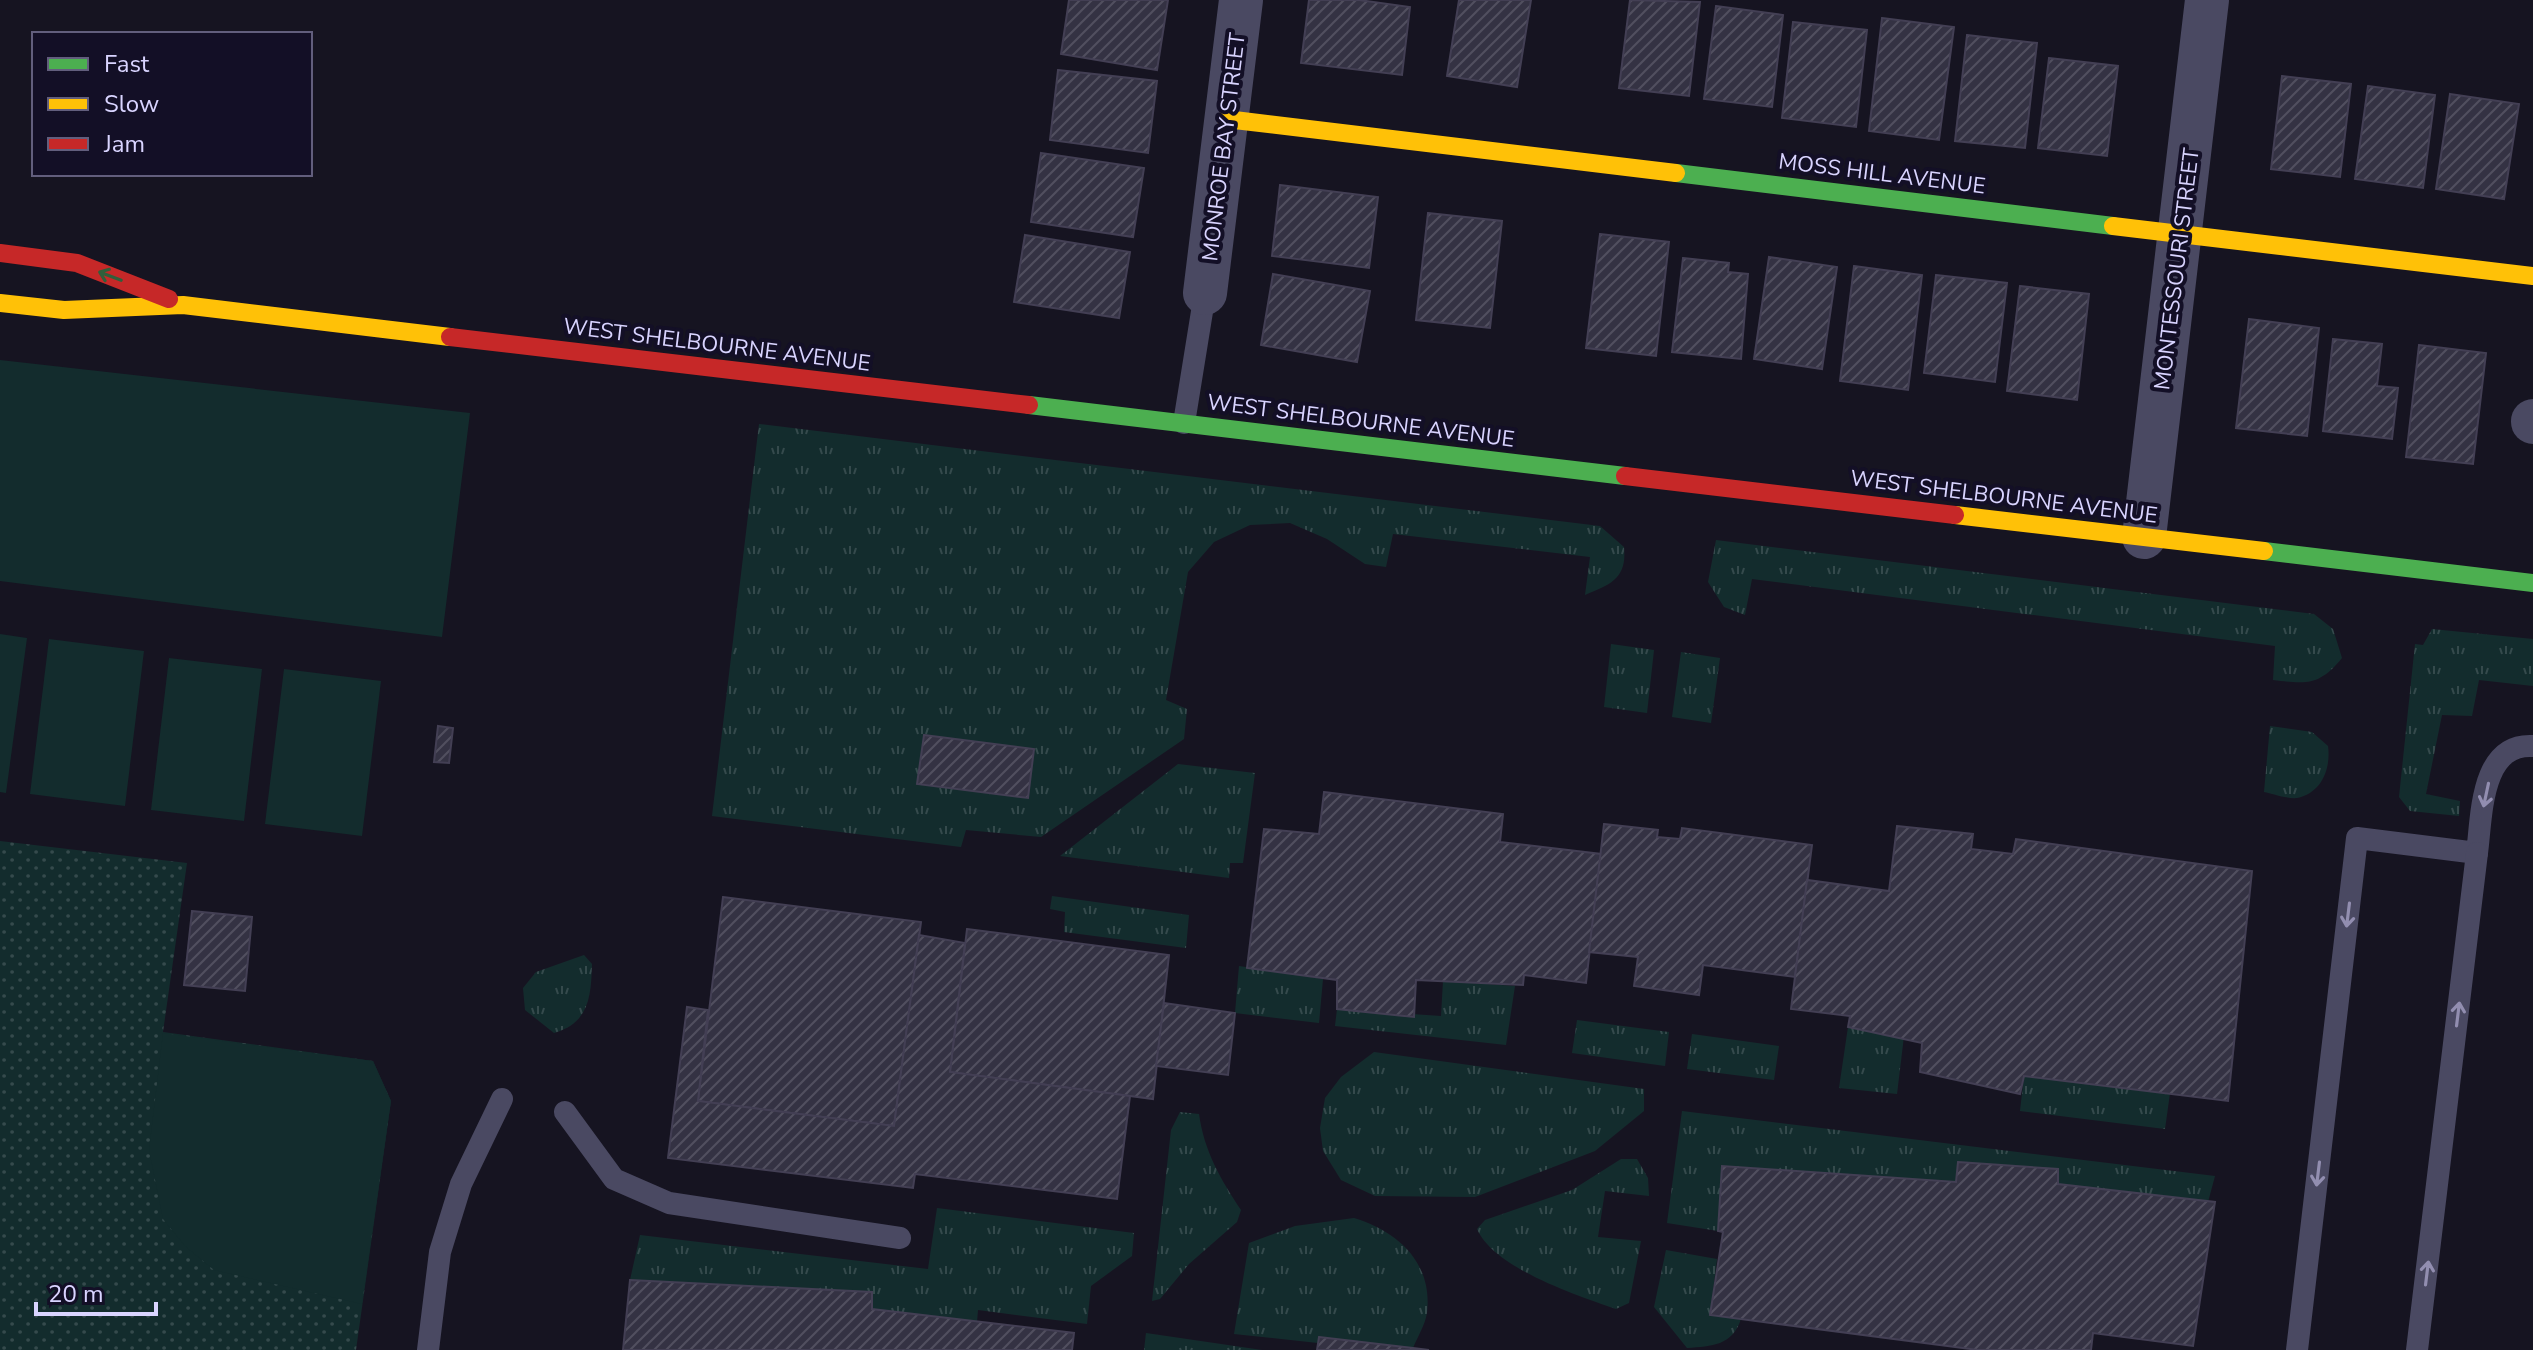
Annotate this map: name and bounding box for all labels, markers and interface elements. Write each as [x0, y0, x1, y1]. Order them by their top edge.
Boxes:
street label: MONROE BAY STREET [1195, 31, 1253, 263]
legend [32, 32, 312, 176]
text: Fast [104, 48, 150, 80]
text: Slow [104, 88, 159, 120]
text: Jam [103, 128, 145, 160]
street label: MOSS HILL AVENUE [1777, 146, 1987, 202]
street label: MONTESSOURI STREET [2147, 146, 2207, 392]
one-way arrow [98, 268, 123, 282]
street label: WEST SHELBOURNE AVENUE [562, 311, 872, 379]
street label: WEST SHELBOURNE AVENUE [1206, 387, 1516, 455]
street label: WEST SHELBOURNE AVENUE [1849, 463, 2159, 531]
one-way arrow [2478, 782, 2493, 808]
one-way arrow [2341, 901, 2356, 928]
one-way arrow [2451, 1002, 2466, 1028]
one-way arrow [2310, 1160, 2325, 1186]
one-way arrow [2419, 1260, 2434, 1286]
scale bar [36, 1266, 156, 1316]
text: 20 m [48, 1278, 104, 1310]

